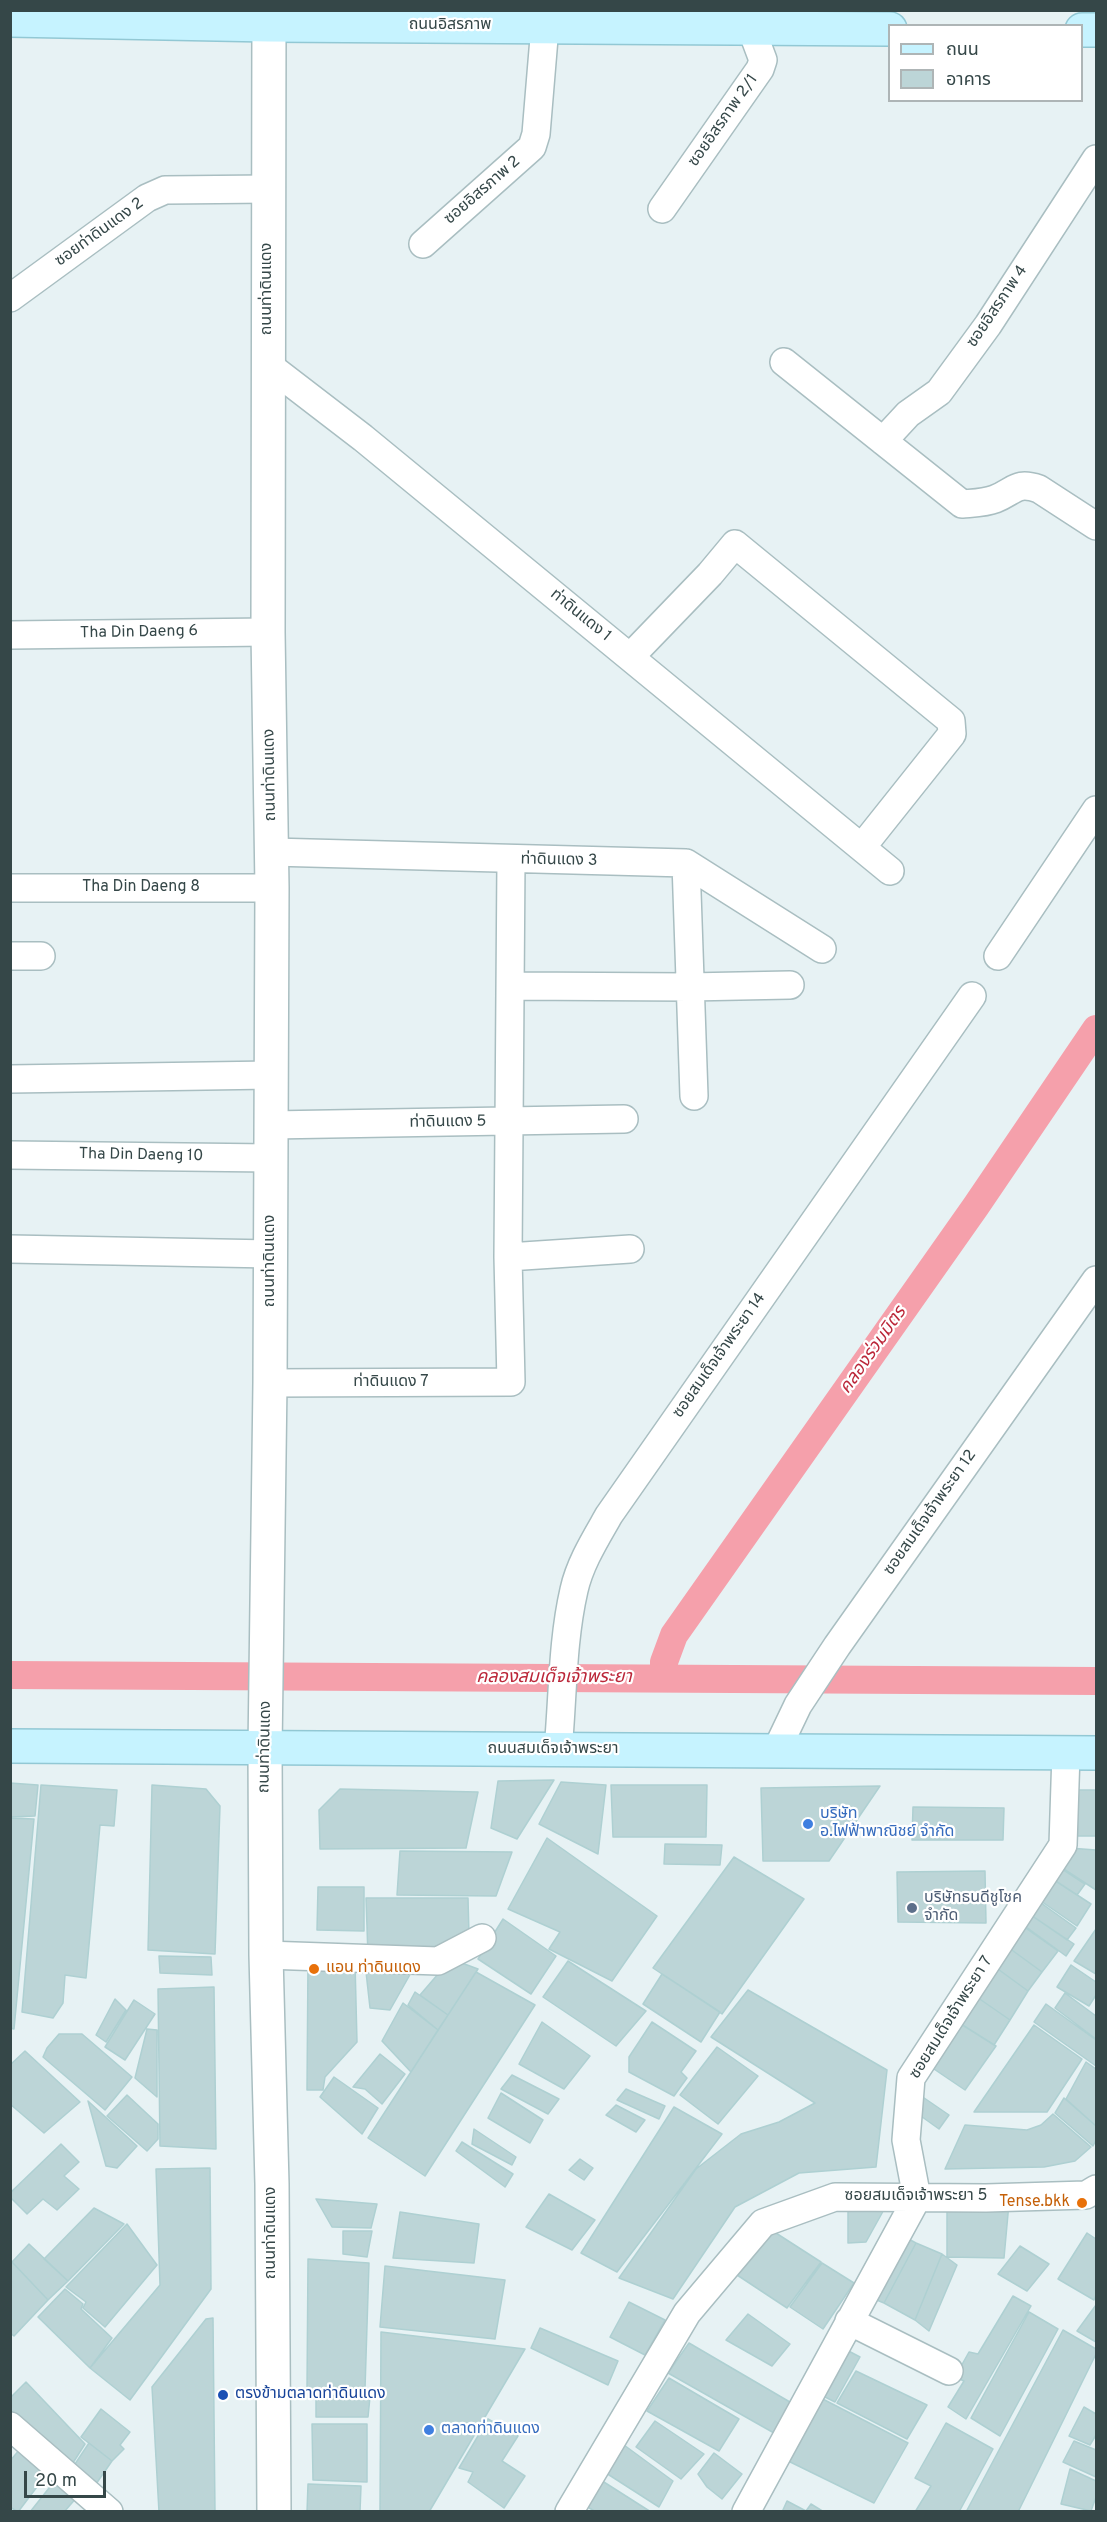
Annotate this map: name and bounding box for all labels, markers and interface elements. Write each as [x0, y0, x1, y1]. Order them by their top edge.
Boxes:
street label: ถนนอิสรภาพ [409, 16, 491, 36]
legend [888, 24, 1083, 102]
text: ถนน [946, 39, 979, 62]
text: อาคาร [946, 69, 991, 92]
street label: ซอยอิสรภาพ 2/1 [685, 71, 763, 171]
street label: ซอยอิสรภาพ 2 [441, 153, 525, 229]
street label: ซอยท่าดินแดง 2 [52, 195, 148, 271]
street label: ถนนท่าดินแดง [258, 243, 278, 335]
street label: ซอยอิสรภาพ 4 [964, 262, 1032, 352]
street label: ท่าดินแดง 1 [546, 586, 614, 646]
street label: Tha Din Daeng 6 [80, 622, 198, 644]
street label: ถนนท่าดินแดง [261, 729, 281, 821]
street label: ท่าดินแดง 3 [521, 851, 597, 871]
street label: Tha Din Daeng 8 [82, 878, 200, 898]
street label: ท่าดินแดง 5 [409, 1113, 487, 1133]
street label: Tha Din Daeng 10 [79, 1145, 203, 1167]
street label: ถนนท่าดินแดง [261, 1215, 281, 1307]
street label: ซอยสมเด็จเจ้าพระยา 14 [670, 1290, 770, 1422]
water label: คลองร่วมมิตร [836, 1303, 912, 1399]
street label: ท่าดินแดง 7 [353, 1373, 429, 1393]
street label: ซอยสมเด็จเจ้าพระยา 12 [881, 1447, 981, 1579]
water label: คลองสมเด็จเจ้าพระยา [476, 1667, 632, 1689]
street label: ถนนท่าดินแดง [256, 1701, 276, 1793]
street label: ถนนสมเด็จเจ้าพระยา [488, 1740, 618, 1760]
place label: บริษัท อ.ไฟฟ้าพาณิชย์ จำกัด [820, 1805, 954, 1843]
marker: บริษัท อ.ไฟฟ้าพาณิชย์ จำกัด [801, 1817, 815, 1831]
place label: บริษัทธนดีชูโชค จำกัด [924, 1889, 1022, 1927]
marker: บริษัทธนดีชูโชค จำกัด [905, 1901, 919, 1915]
street label: ซอยสมเด็จเจ้าพระยา 7 [906, 1953, 998, 2083]
place label: แอน ท่าดินแดง [326, 1959, 421, 1979]
marker: แอน ท่าดินแดง [307, 1962, 321, 1976]
street label: ถนนท่าดินแดง [262, 2187, 282, 2279]
street label: ซอยสมเด็จเจ้าพระยา 5 [845, 2187, 987, 2207]
place label: Tense.bkk [999, 2193, 1070, 2213]
marker: Tense.bkk [1075, 2196, 1089, 2210]
place label: ตรงข้ามตลาดท่าดินแดง [235, 2385, 386, 2405]
marker: ตรงข้ามตลาดท่าดินแดง [216, 2388, 230, 2402]
place label: ตลาดท่าดินแดง [441, 2420, 540, 2440]
marker: ตลาดท่าดินแดง [422, 2423, 436, 2437]
scale bar [27, 2459, 110, 2497]
text: 20 m [35, 2470, 77, 2493]

